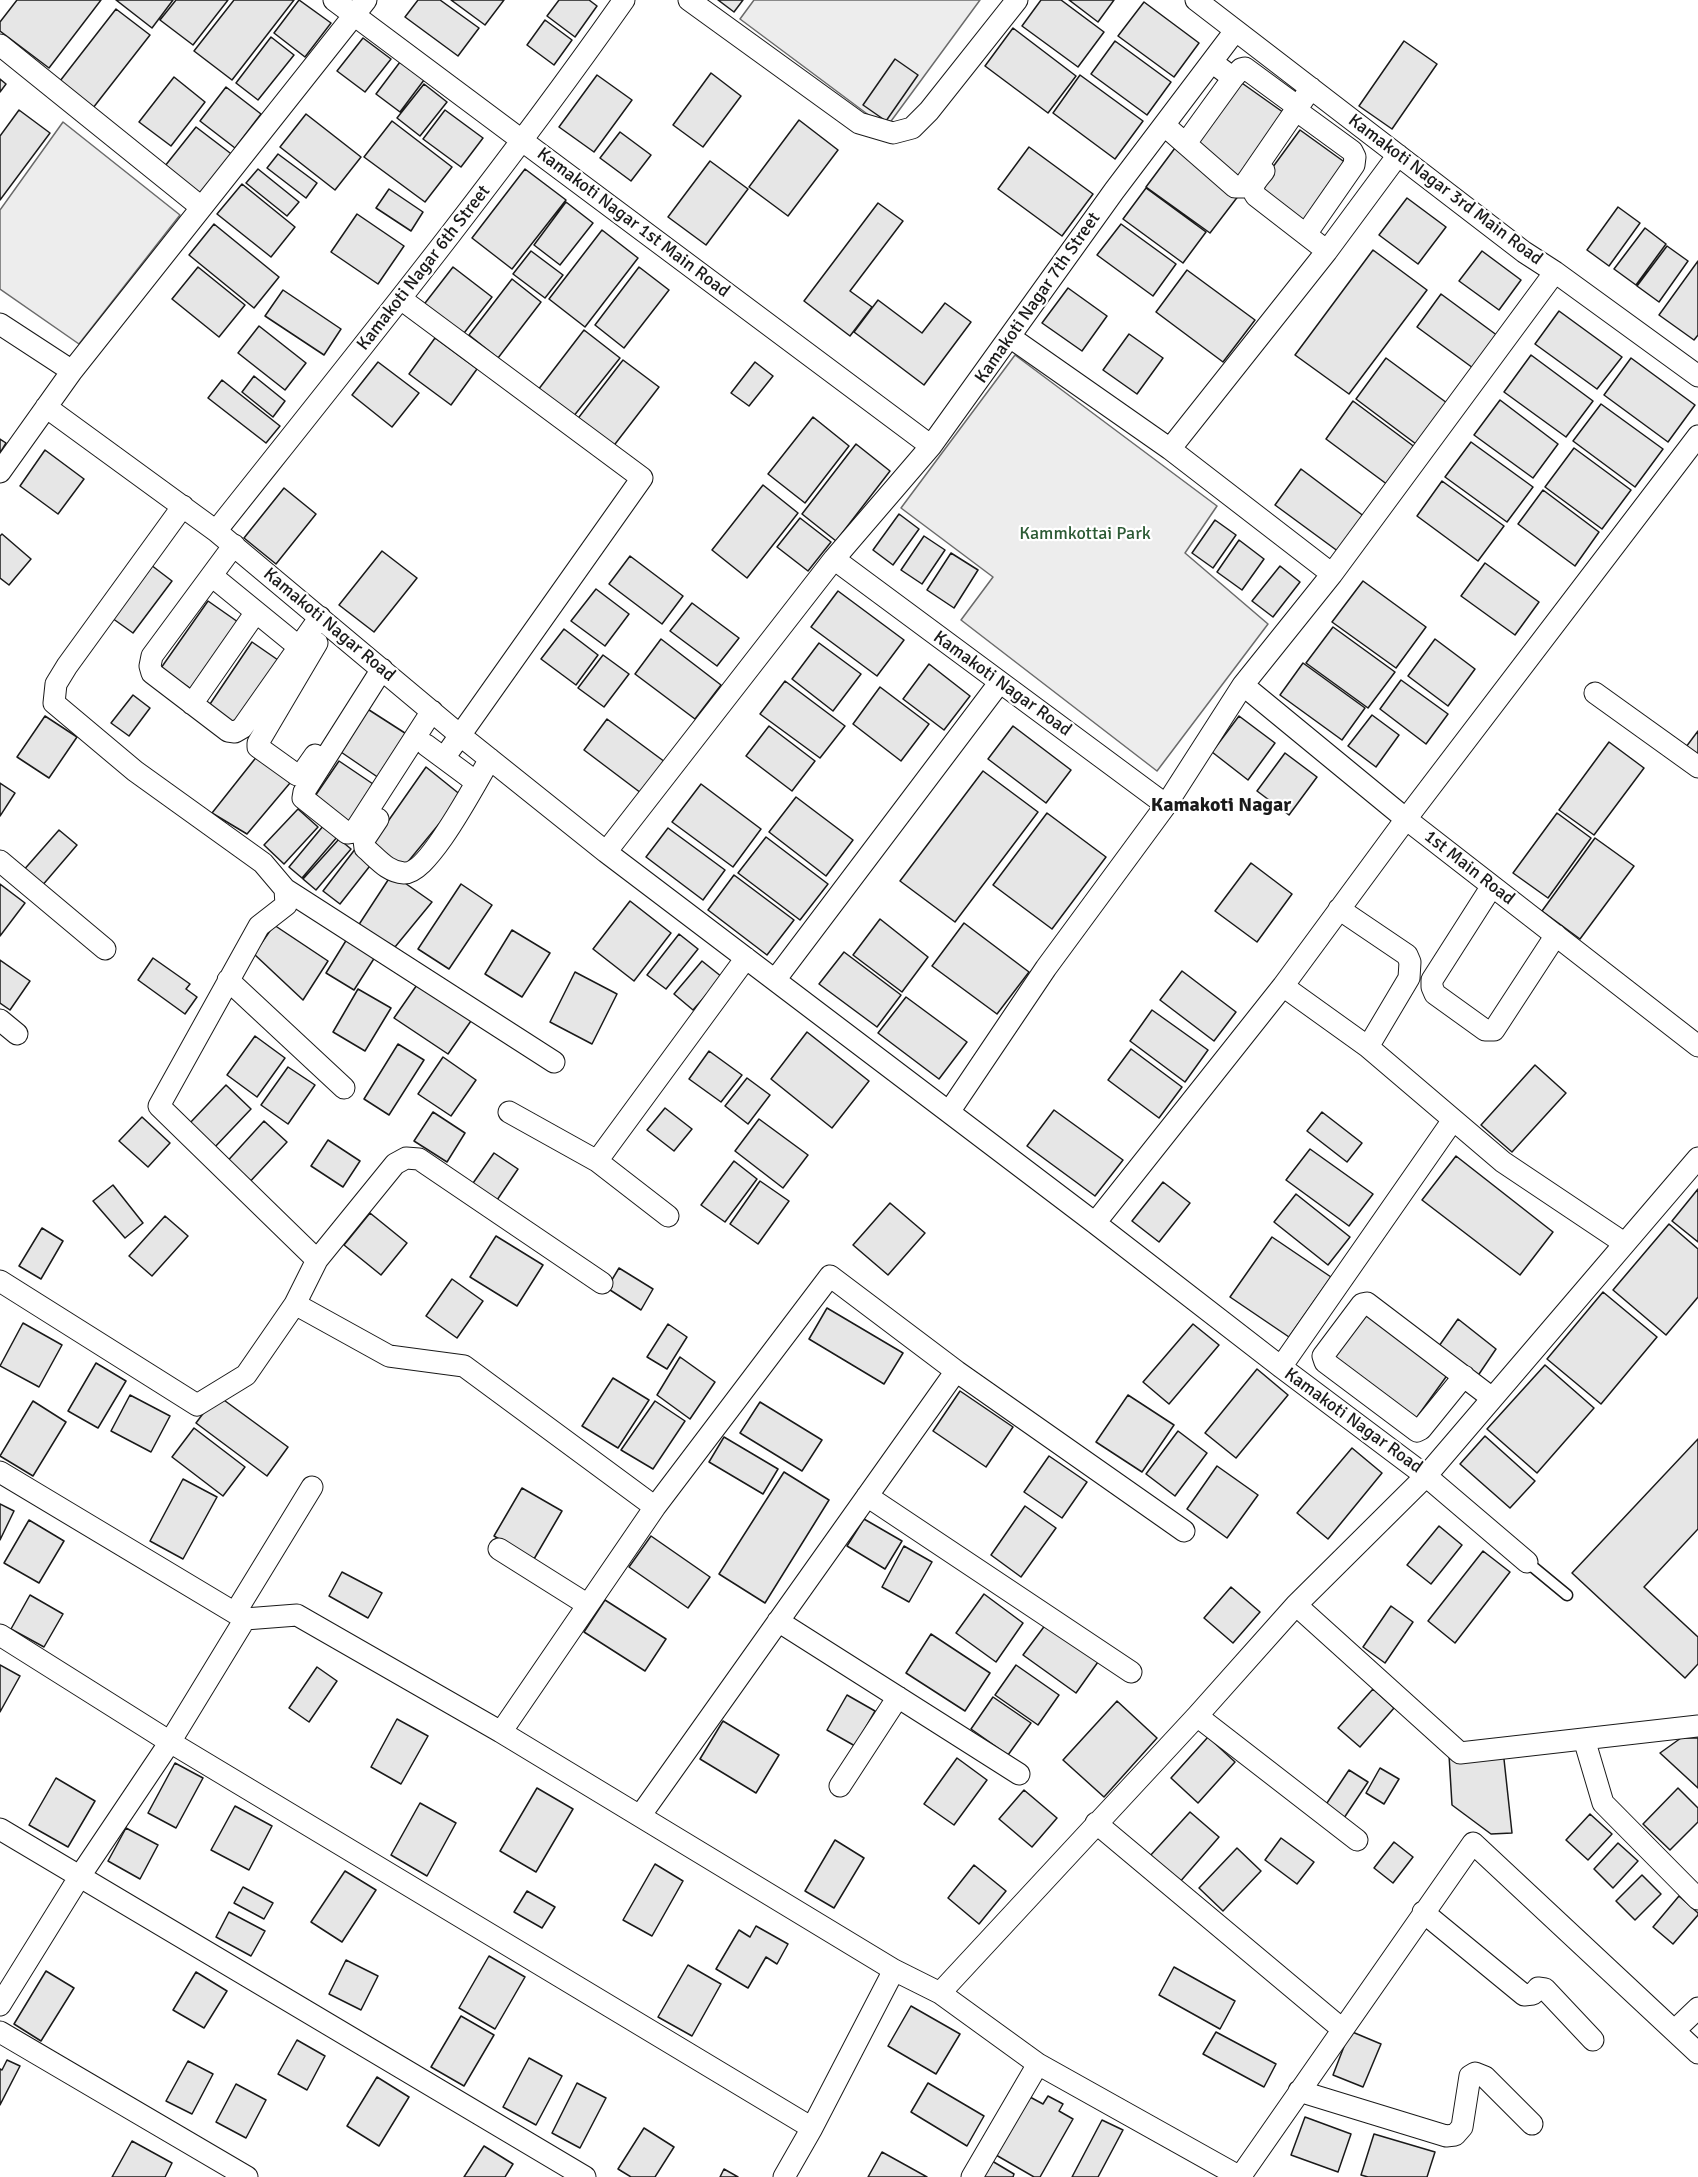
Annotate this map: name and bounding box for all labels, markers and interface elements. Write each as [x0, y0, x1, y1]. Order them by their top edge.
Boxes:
street label: Kamakoti Nagar 3rd Main Road [1344, 110, 1546, 270]
street label: Kamakoti Nagar 1st Main Road [532, 143, 734, 303]
street label: Kamakoti Nagar 6th Street [353, 181, 495, 355]
street label: Kamakoti Nagar 7th Street [971, 208, 1105, 388]
park label: Kammkottai Park [1019, 523, 1151, 545]
street label: Kamakoti Nagar Road [259, 564, 399, 686]
street label: Kamakoti Nagar Road [929, 627, 1075, 741]
district label: Kamakoti Nagar [1151, 794, 1291, 818]
street label: 1st Main Road [1420, 826, 1518, 910]
street label: Kamakoti Nagar Road [1280, 1364, 1426, 1478]

